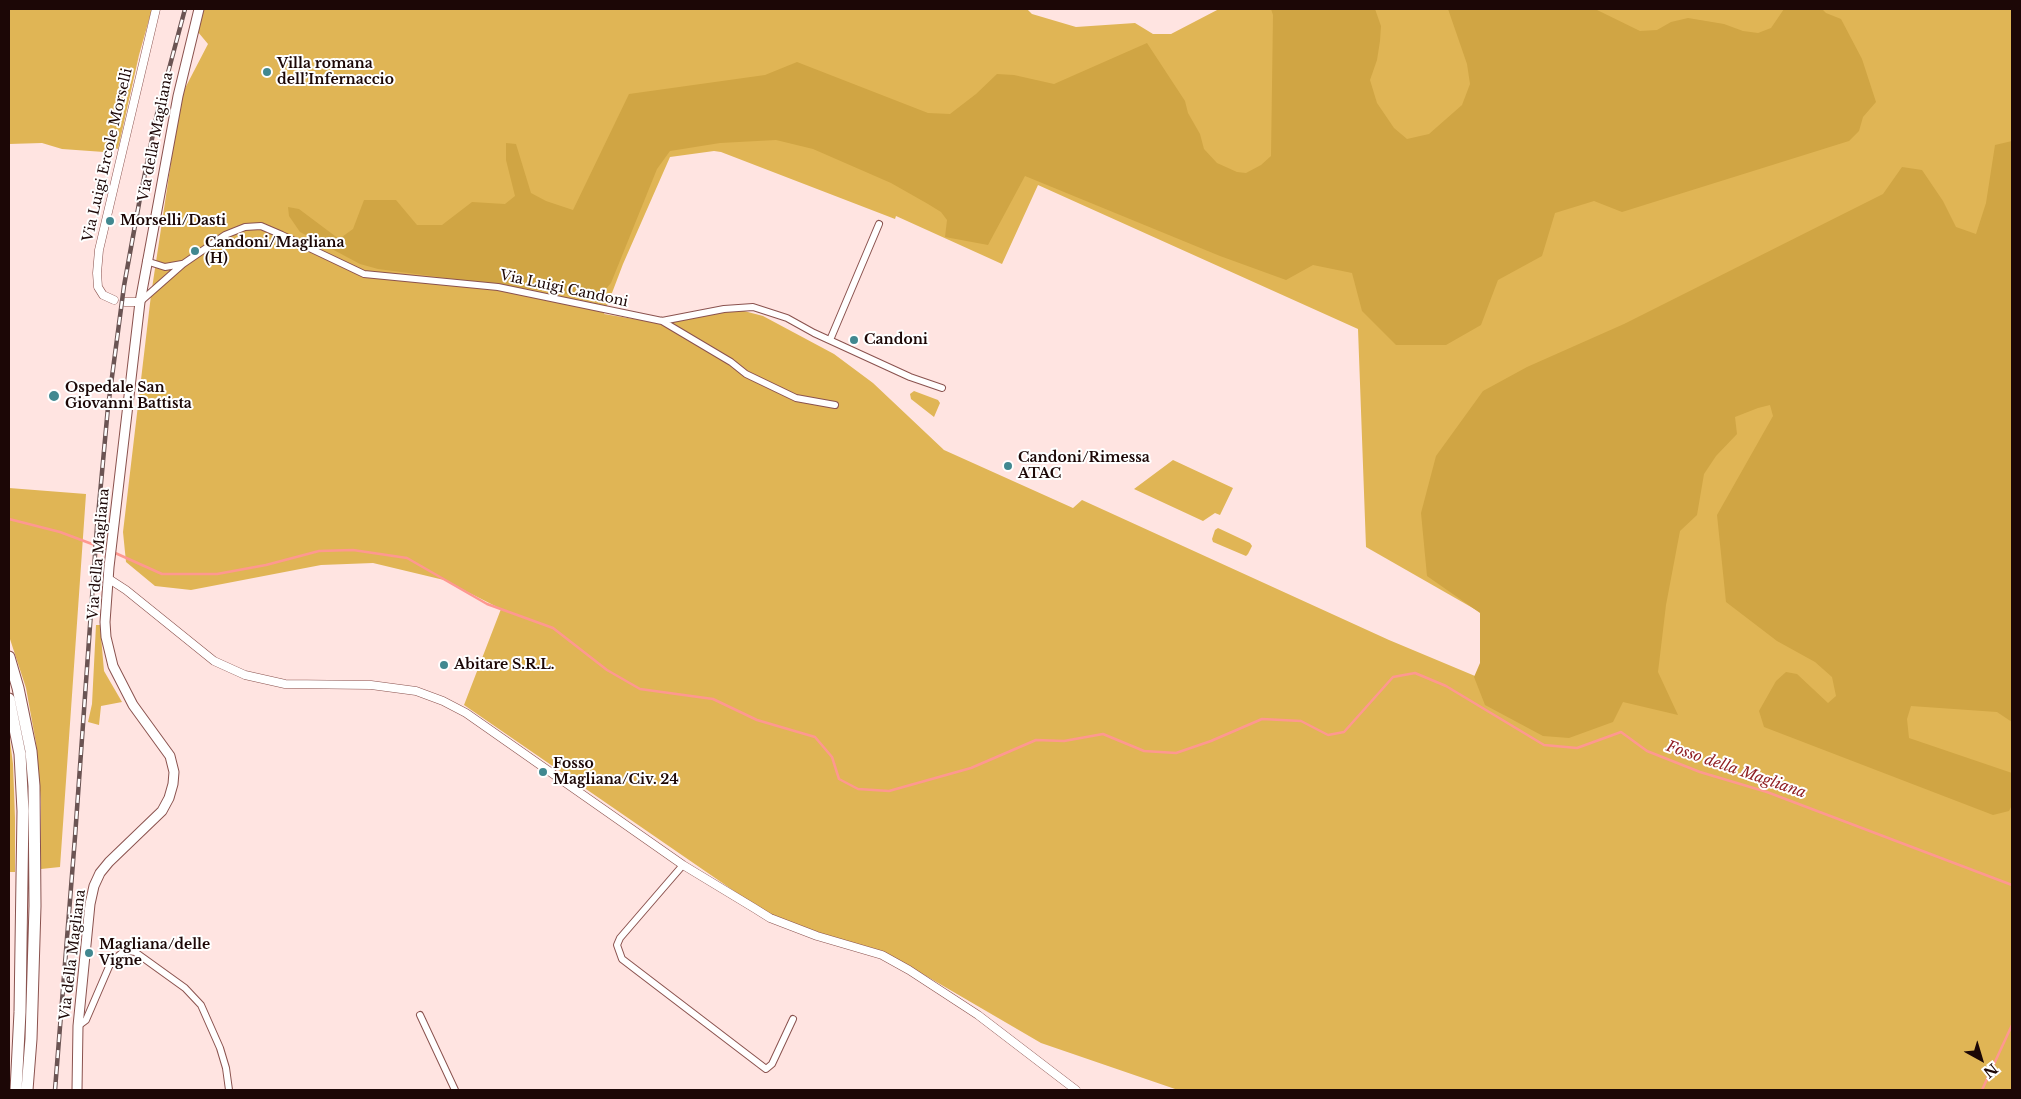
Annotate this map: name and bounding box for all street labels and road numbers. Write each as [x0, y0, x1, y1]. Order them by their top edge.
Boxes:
street label: Via Luigi Ercole Morselli [80, 66, 136, 244]
street label: Via della Magliana [135, 71, 177, 203]
street label: Via Luigi Candoni [498, 267, 630, 311]
street label: Via della Magliana [85, 488, 113, 620]
street label: Via della Magliana [57, 889, 89, 1021]

